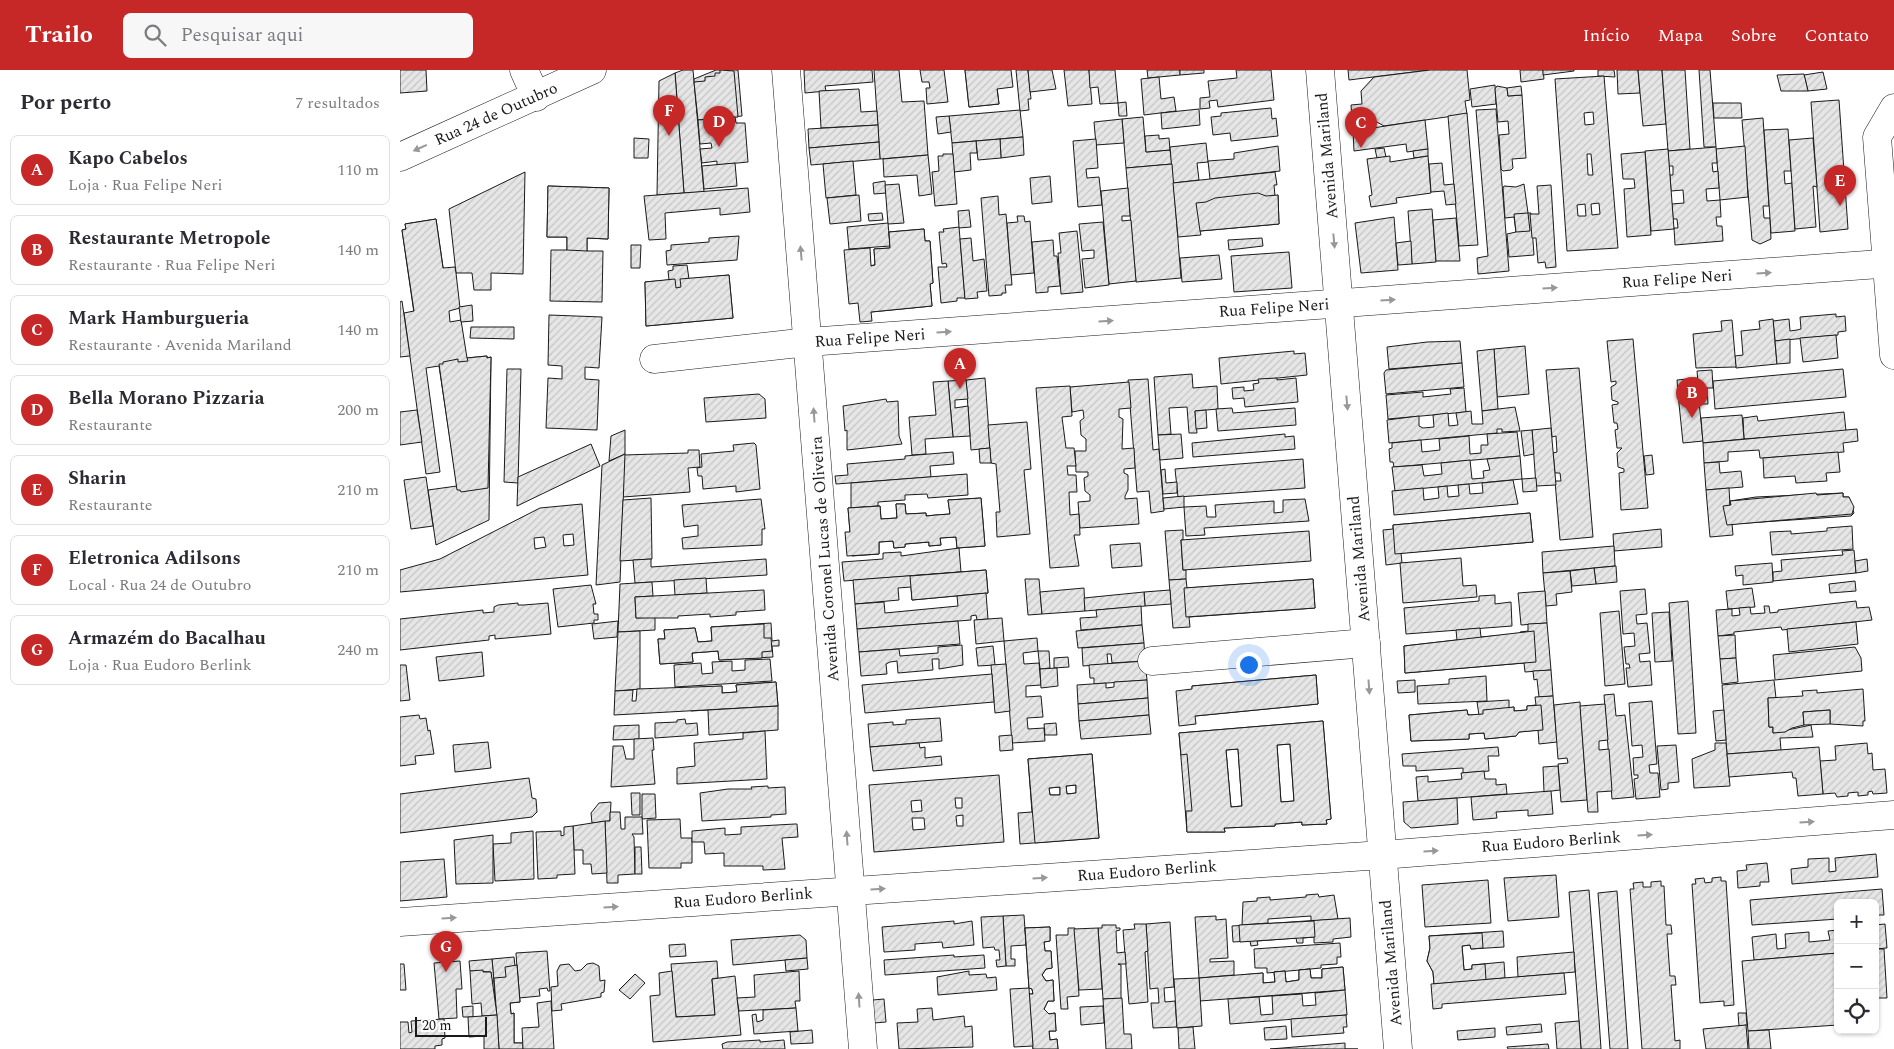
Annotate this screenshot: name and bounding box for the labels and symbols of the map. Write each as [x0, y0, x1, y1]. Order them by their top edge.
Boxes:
street label: Rua 24 de Outubro [431, 76, 561, 152]
street label: Avenida Mariland [1310, 92, 1344, 220]
pin: F [653, 95, 685, 136]
pin: D [703, 106, 735, 147]
pin: C [1345, 107, 1377, 148]
one-way arrow [413, 145, 427, 153]
pin: E [1824, 165, 1856, 206]
one-way arrow [1330, 233, 1338, 249]
one-way arrow [796, 244, 804, 260]
street label: Rua Felipe Neri [1621, 263, 1733, 295]
one-way arrow [1756, 268, 1772, 276]
one-way arrow [1542, 284, 1558, 292]
street label: Rua Felipe Neri [1218, 292, 1330, 324]
one-way arrow [1380, 296, 1396, 304]
one-way arrow [1098, 316, 1114, 324]
street label: Rua Felipe Neri [814, 322, 926, 354]
one-way arrow [936, 328, 952, 336]
pin: A [944, 348, 976, 389]
pin: B [1676, 377, 1708, 418]
one-way arrow [1343, 395, 1351, 411]
one-way arrow [809, 406, 817, 422]
street label: Avenida Coronel Lucas de Oliveira [804, 435, 846, 683]
street label: Avenida Mariland [1342, 495, 1376, 623]
your location [1236, 652, 1262, 678]
one-way arrow [1366, 679, 1374, 695]
one-way arrow [1800, 818, 1816, 826]
street label: Rua Eudoro Berlink [1480, 825, 1622, 859]
one-way arrow [843, 830, 851, 846]
one-way arrow [1638, 830, 1654, 838]
one-way arrow [1423, 847, 1439, 855]
street label: Rua Eudoro Berlink [1076, 854, 1218, 888]
one-way arrow [1032, 874, 1048, 882]
street label: Rua Eudoro Berlink [672, 881, 814, 915]
one-way arrow [870, 885, 886, 893]
street label: Avenida Mariland [1374, 899, 1408, 1027]
one-way arrow [603, 903, 619, 911]
one-way arrow [441, 914, 457, 922]
pin: G [430, 931, 462, 972]
one-way arrow [855, 992, 863, 1008]
scale bar [415, 1014, 488, 1037]

